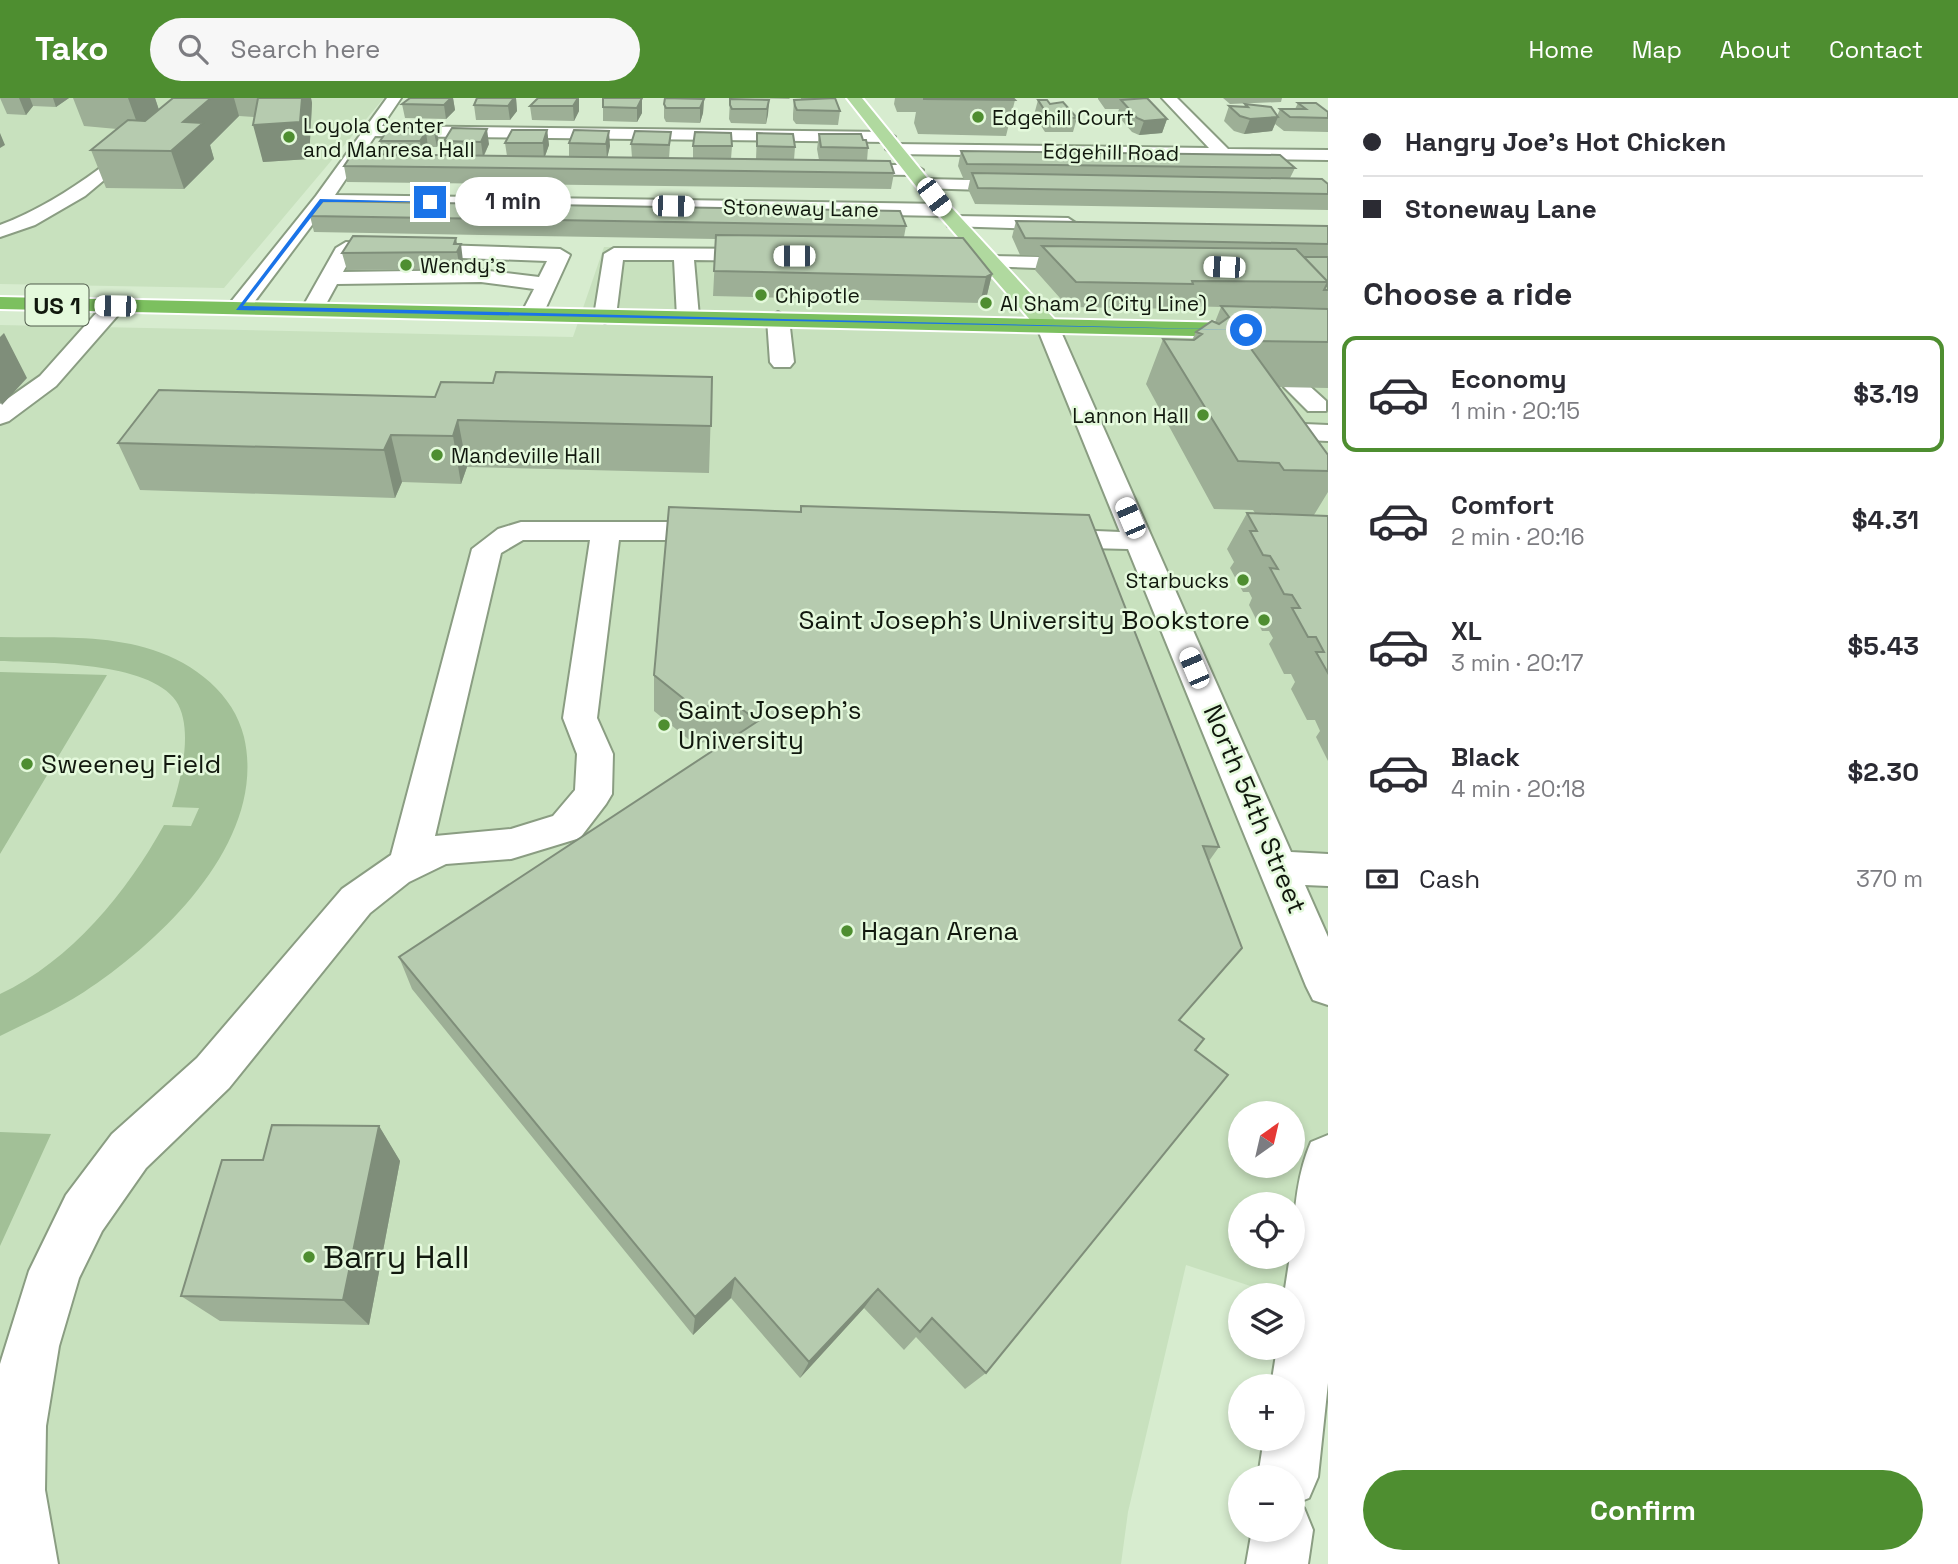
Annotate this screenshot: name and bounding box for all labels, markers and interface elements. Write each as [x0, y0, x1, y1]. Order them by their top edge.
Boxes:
search box [150, 18, 640, 81]
text: Tako [35, 28, 108, 70]
icon: search [174, 30, 212, 68]
text: Search here [230, 32, 380, 66]
text: Home [1528, 34, 1594, 65]
text: Map [1632, 34, 1682, 65]
text: About [1720, 34, 1791, 65]
text: Contact [1829, 34, 1923, 65]
place label: Edgehill Court [992, 104, 1134, 131]
marker: Edgehill Court [970, 109, 986, 125]
place label: Loyola Center and Manresa Hall [303, 112, 475, 163]
text: Hangry Joe's Hot Chicken [1405, 125, 1726, 159]
marker: Loyola Center and Manresa Hall [281, 129, 297, 145]
street label: Edgehill Road [1043, 137, 1179, 167]
car [913, 174, 956, 220]
callout: 1 min [454, 178, 570, 226]
route end [414, 186, 446, 218]
text: 1 min [485, 186, 541, 216]
text: Stoneway Lane [1405, 192, 1597, 226]
street label: Stoneway Lane [723, 193, 879, 223]
car [652, 195, 695, 217]
car [774, 246, 816, 267]
place label: Wendy's [420, 252, 506, 279]
car [1203, 256, 1246, 278]
marker: Wendy's [398, 257, 414, 273]
text: Choose a ride [1363, 274, 1573, 314]
place label: Chipotle [775, 282, 860, 309]
road number: US 1 [25, 285, 88, 326]
marker: Chipotle [753, 287, 769, 303]
place label: Al Sham 2 (City Line) [1000, 290, 1207, 317]
car [94, 295, 137, 317]
marker: Al Sham 2 (City Line) [978, 295, 994, 311]
route start [1230, 314, 1262, 346]
text: Economy [1451, 362, 1567, 396]
icon: car [1367, 363, 1430, 426]
text: $3.19 [1853, 377, 1919, 411]
text: 1 min · 20:15 [1451, 396, 1580, 426]
place label: Lannon Hall [1072, 402, 1189, 429]
marker: Lannon Hall [1195, 407, 1211, 423]
place label: Mandeville Hall [451, 442, 600, 469]
marker: Mandeville Hall [429, 447, 445, 463]
text: Comfort [1451, 488, 1554, 522]
icon: car [1367, 489, 1430, 552]
car [1113, 495, 1148, 541]
text: $4.31 [1852, 503, 1919, 537]
text: 2 min · 20:16 [1451, 522, 1585, 552]
place label: Starbucks [1126, 567, 1229, 594]
marker: Starbucks [1235, 572, 1251, 588]
place label: Saint Joseph's University Bookstore [799, 603, 1250, 637]
marker: Saint Joseph's University Bookstore [1256, 612, 1272, 628]
text: XL [1451, 614, 1482, 648]
icon: car [1367, 615, 1430, 678]
text: $5.43 [1848, 629, 1919, 663]
car [1177, 645, 1212, 691]
text: 3 min · 20:17 [1451, 648, 1583, 678]
place label: Saint Joseph's University [678, 693, 861, 757]
street label: North 54th Street [1196, 699, 1314, 919]
marker: Saint Joseph's University [656, 717, 672, 733]
text: Black [1451, 740, 1520, 774]
icon: car [1367, 741, 1430, 804]
place label: Sweeney Field [41, 747, 221, 781]
text: $2.30 [1847, 755, 1919, 789]
marker: Sweeney Field [19, 756, 35, 772]
text: 4 min · 20:18 [1451, 774, 1585, 804]
icon: cash [1363, 860, 1401, 898]
text: Cash [1419, 862, 1480, 896]
text: 370 m [1856, 864, 1923, 894]
place label: Hagan Arena [861, 914, 1019, 948]
marker: Hagan Arena [839, 923, 855, 939]
north arrow [1228, 1101, 1306, 1178]
map controls [1228, 1101, 1305, 1542]
button: locate [1228, 1192, 1305, 1269]
place label: Barry Hall [323, 1237, 470, 1277]
marker: Barry Hall [301, 1249, 317, 1265]
button: layers [1228, 1283, 1305, 1360]
button: + [1228, 1374, 1305, 1451]
button: − [1228, 1465, 1305, 1542]
button: Confirm [1363, 1470, 1923, 1550]

